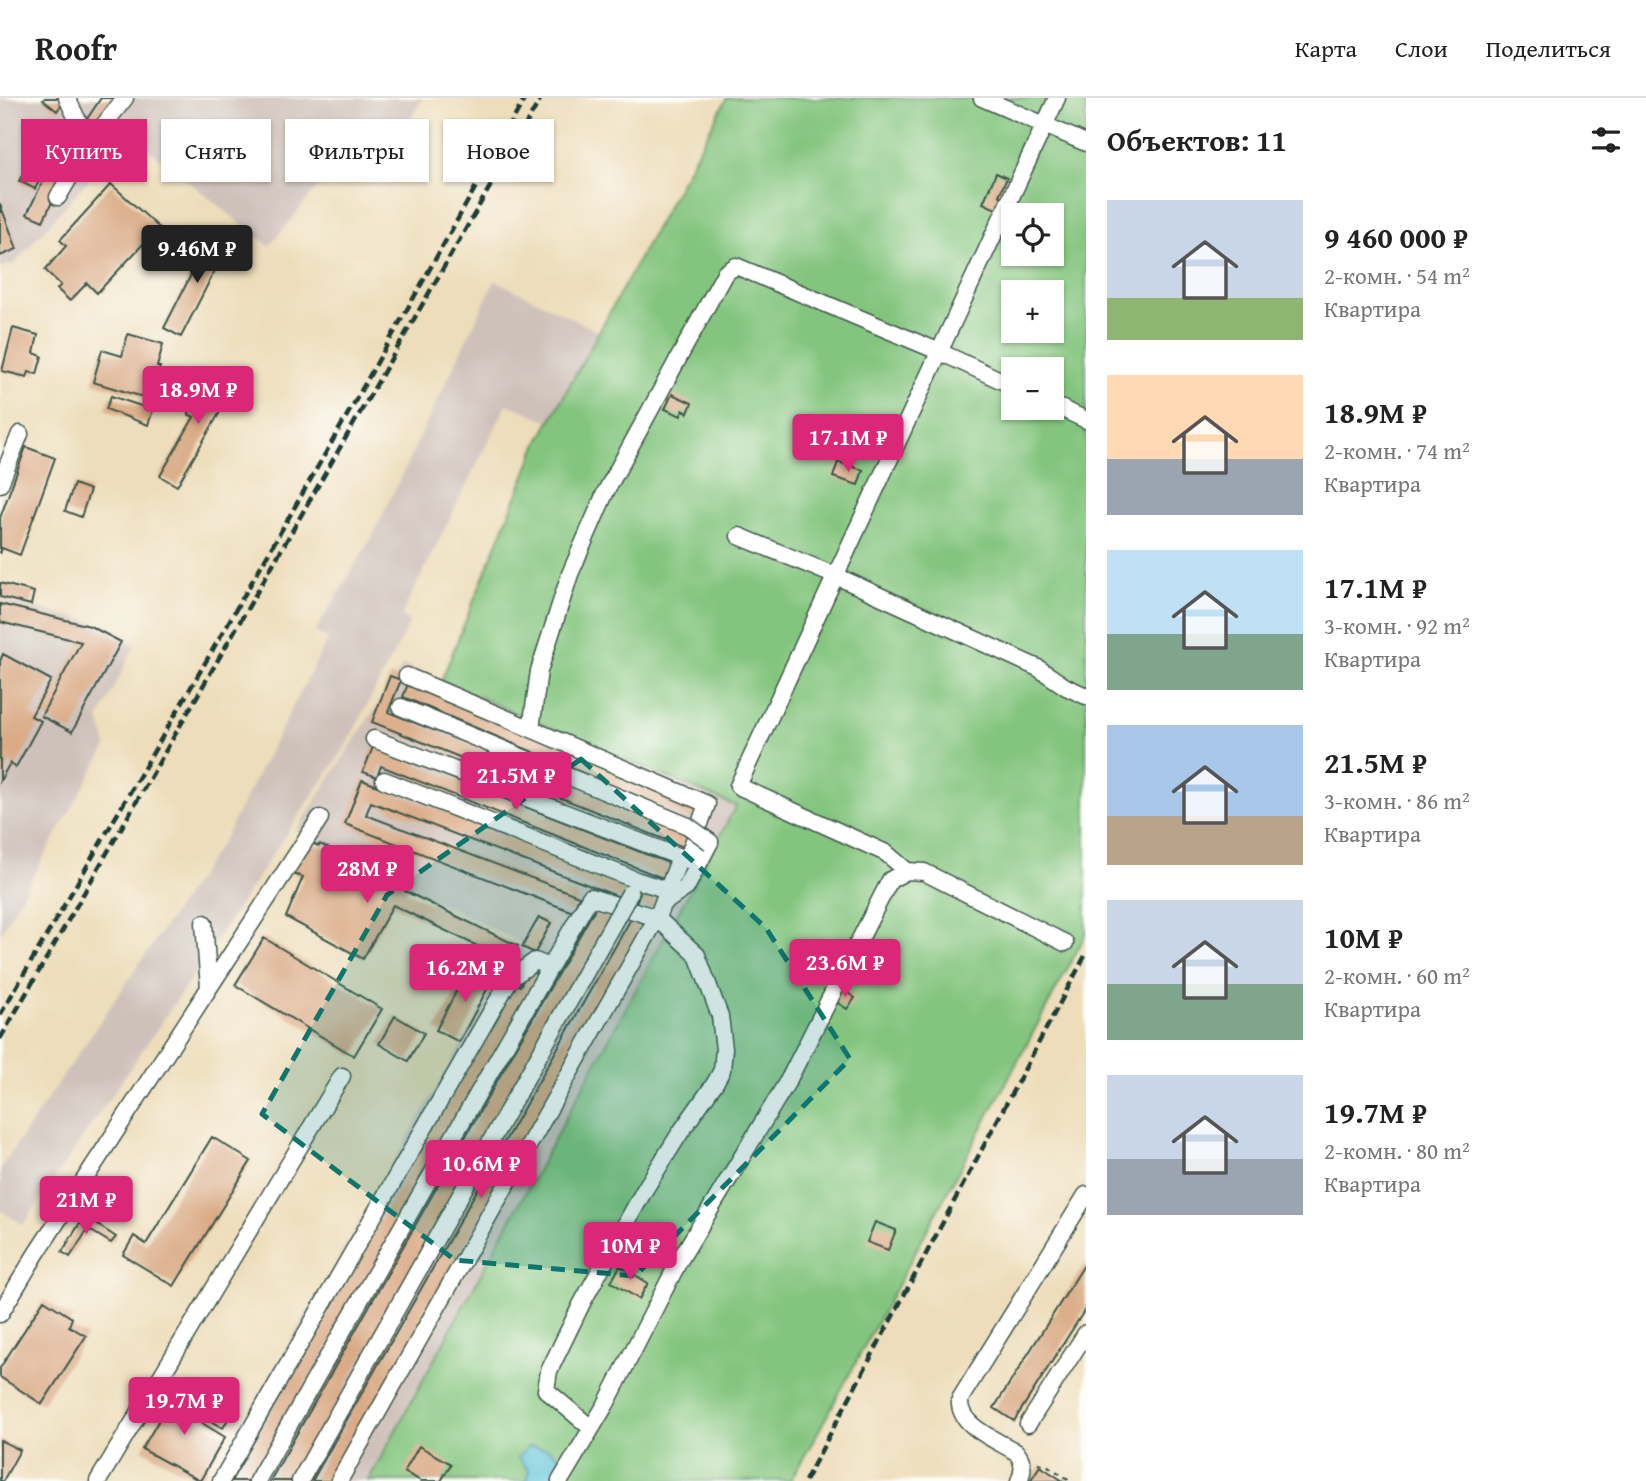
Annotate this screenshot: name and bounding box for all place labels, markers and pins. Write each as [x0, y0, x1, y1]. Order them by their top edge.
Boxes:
pin: 9.46M ₽ [132, 226, 262, 285]
pin: 18.9M ₽ [133, 366, 263, 426]
pin: 17.1M ₽ [783, 414, 913, 474]
pin: 21.5M ₽ [451, 752, 581, 812]
pin: 28M ₽ [318, 846, 416, 905]
pin: 23.6M ₽ [780, 940, 910, 999]
pin: 16.2M ₽ [400, 944, 530, 1004]
pin: 10.6M ₽ [416, 1140, 546, 1200]
pin: 21M ₽ [37, 1176, 135, 1236]
pin: 10M ₽ [581, 1222, 679, 1282]
pin: 19.7M ₽ [119, 1378, 249, 1437]

